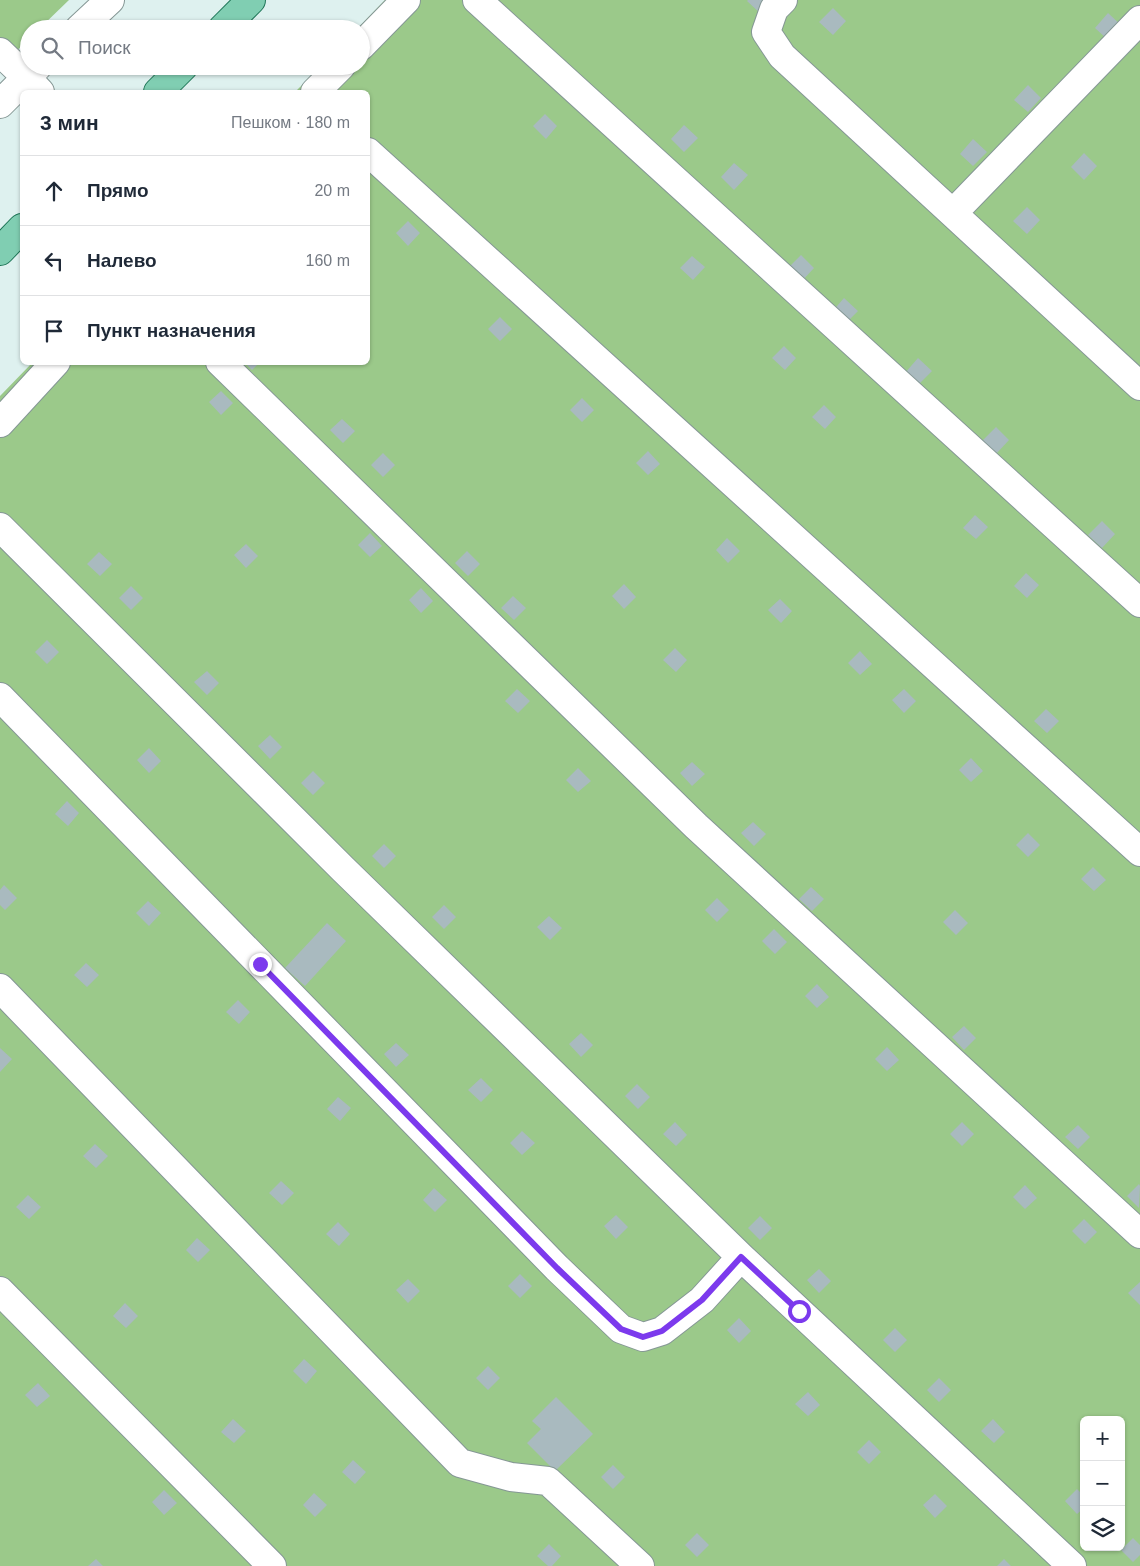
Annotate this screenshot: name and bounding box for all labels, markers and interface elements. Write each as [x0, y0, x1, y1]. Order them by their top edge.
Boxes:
search box [20, 20, 370, 75]
icon: search [38, 34, 66, 62]
text: Поиск [78, 37, 131, 58]
text: 3 мин [40, 111, 99, 134]
text: Пешком · 180 m [231, 114, 350, 131]
icon: ahead [40, 177, 68, 205]
text: Прямо [87, 180, 149, 201]
text: 20 m [314, 182, 350, 199]
icon: left [40, 247, 68, 275]
text: Налево [87, 250, 157, 271]
text: 160 m [306, 252, 350, 269]
icon: arrive [40, 317, 68, 345]
text: Пункт назначения [87, 320, 256, 341]
route end [249, 953, 272, 976]
route start [788, 1300, 811, 1323]
map controls [1080, 1416, 1125, 1551]
button: + [1080, 1416, 1125, 1461]
button: − [1080, 1461, 1125, 1506]
button: layers [1080, 1506, 1125, 1551]

